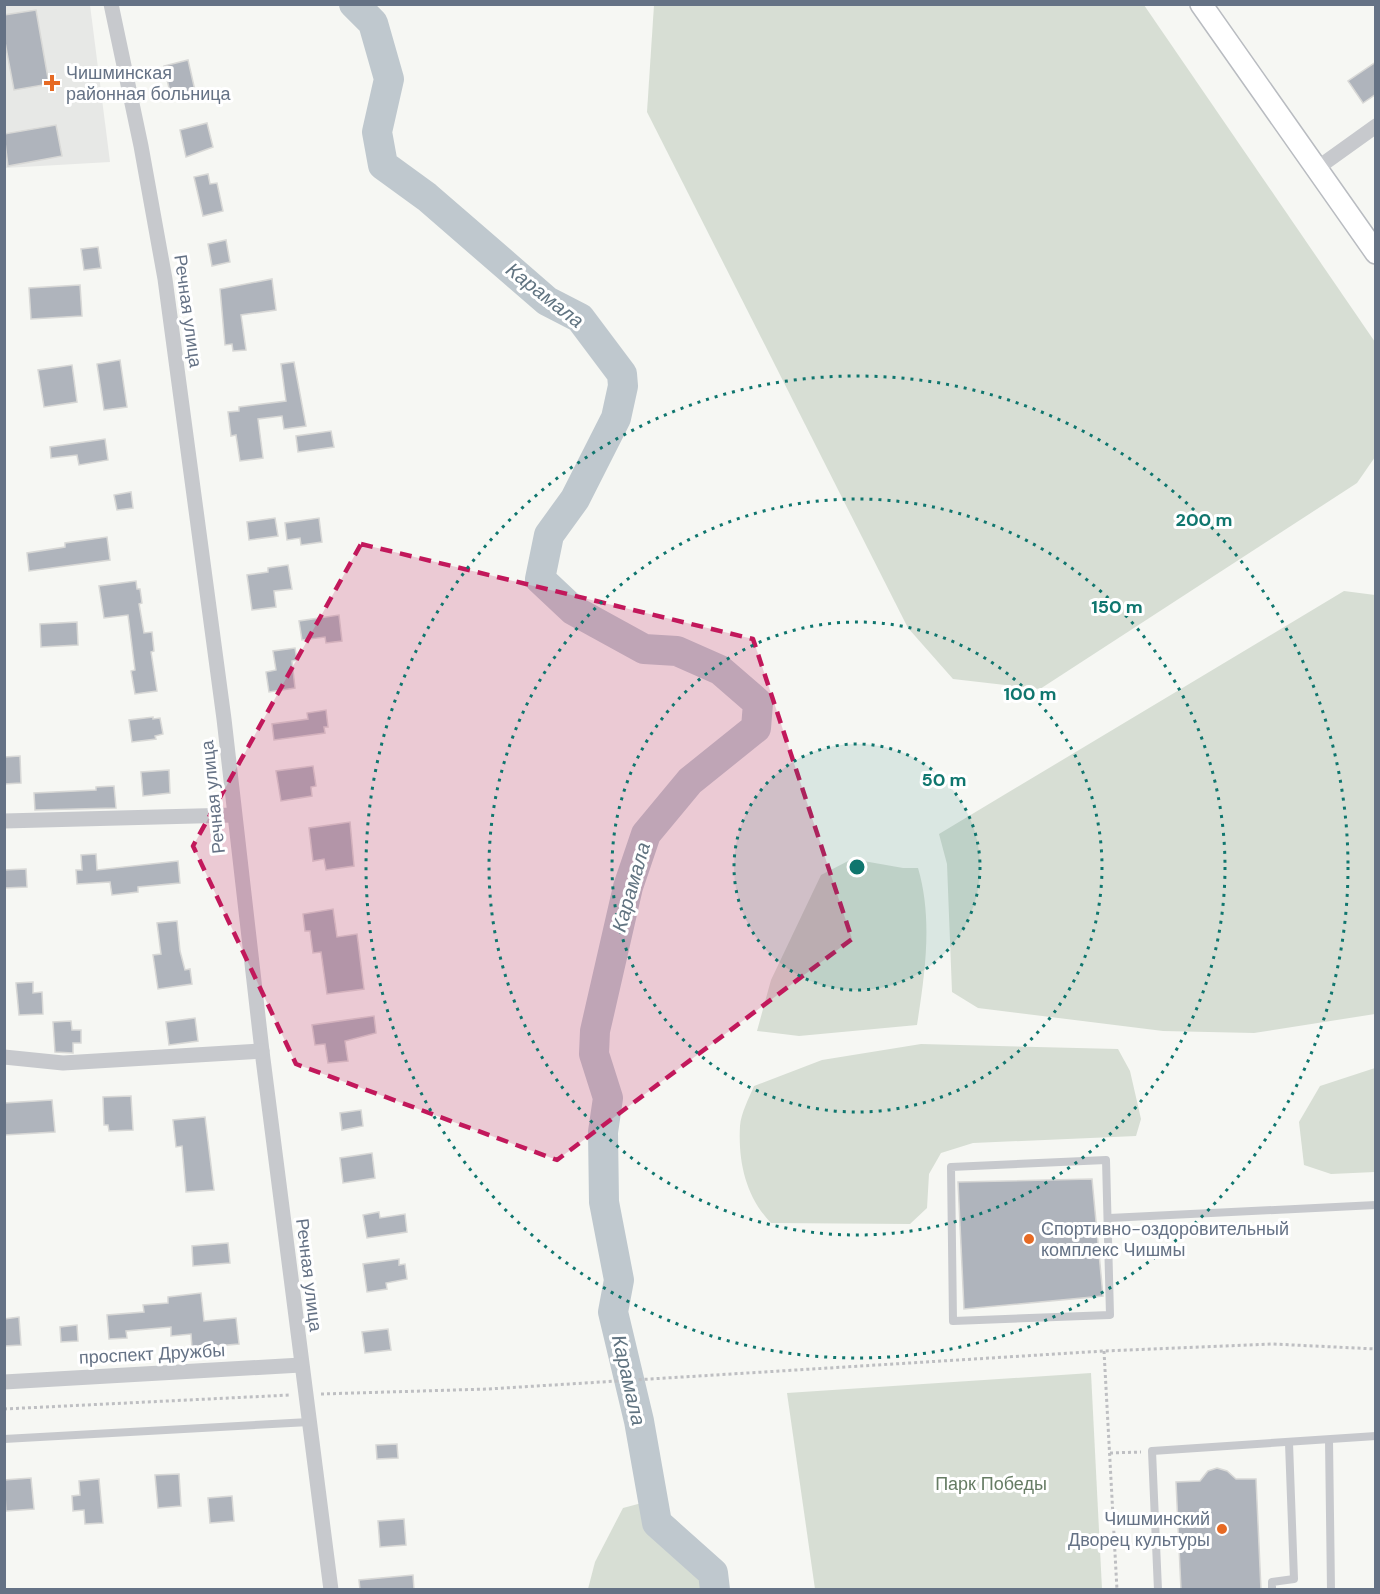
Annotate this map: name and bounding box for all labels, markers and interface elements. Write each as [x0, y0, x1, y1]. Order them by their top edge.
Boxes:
place label: Чишминская районная больница [66, 61, 232, 106]
marker: Чишминская районная больница [43, 74, 61, 92]
street label: Речная улица [168, 253, 208, 370]
water label: Карамала [501, 256, 589, 334]
text: 200 m [1176, 508, 1232, 532]
text: 150 m [1091, 595, 1143, 619]
text: 100 m [1003, 682, 1057, 706]
street label: Речная улица [195, 738, 231, 855]
text: 50 m [921, 768, 967, 792]
water label: Карамала [606, 839, 656, 935]
centre of rings [847, 857, 867, 877]
street label: Речная улица [290, 1217, 328, 1334]
place label: Спортивно-оздоровительный комплекс Чишмы [1041, 1217, 1289, 1262]
marker: Спортивно-оздоровительный комплекс Чишмы [1022, 1232, 1036, 1246]
water label: Карамала [606, 1332, 652, 1428]
street label: проспект Дружбы [78, 1338, 226, 1370]
park label: Парк Победы [935, 1472, 1047, 1496]
place label: Чишминский Дворец культуры [1068, 1507, 1210, 1552]
marker: Чишминский Дворец культуры [1215, 1522, 1229, 1536]

